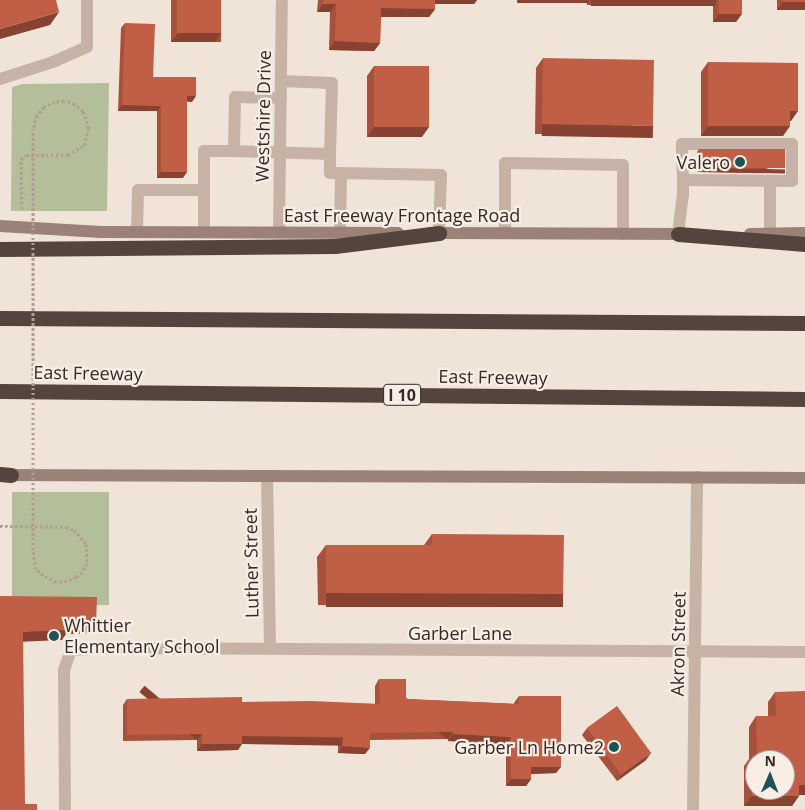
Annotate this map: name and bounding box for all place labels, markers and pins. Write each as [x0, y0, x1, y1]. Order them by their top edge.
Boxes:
place label: Valero [676, 151, 730, 173]
marker: Valero [734, 156, 746, 168]
place label: Whittier Elementary School [64, 615, 220, 658]
marker: Whittier Elementary School [48, 630, 60, 642]
place label: Garber Ln Home2 [454, 736, 604, 758]
marker: Garber Ln Home2 [608, 741, 620, 753]

